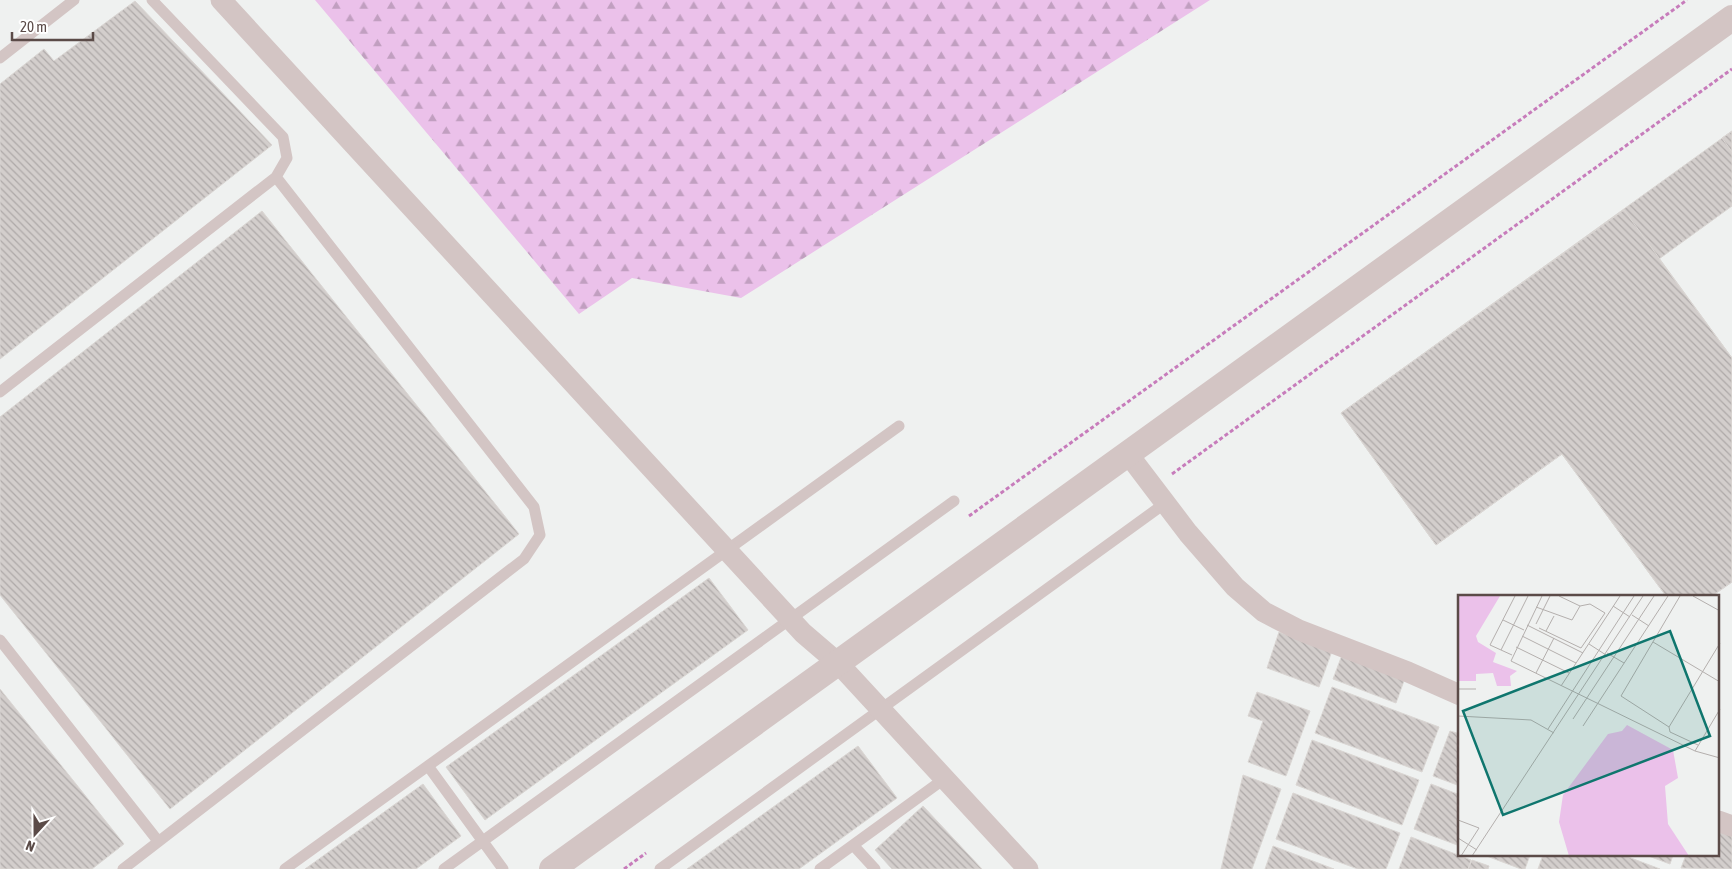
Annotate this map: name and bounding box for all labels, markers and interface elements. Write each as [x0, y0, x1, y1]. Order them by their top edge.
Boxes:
scale bar [12, 10, 94, 42]
text: 20 m [20, 18, 47, 35]
inset map [1458, 595, 1720, 856]
north arrow [10, 809, 60, 859]
text: N [24, 837, 37, 855]

